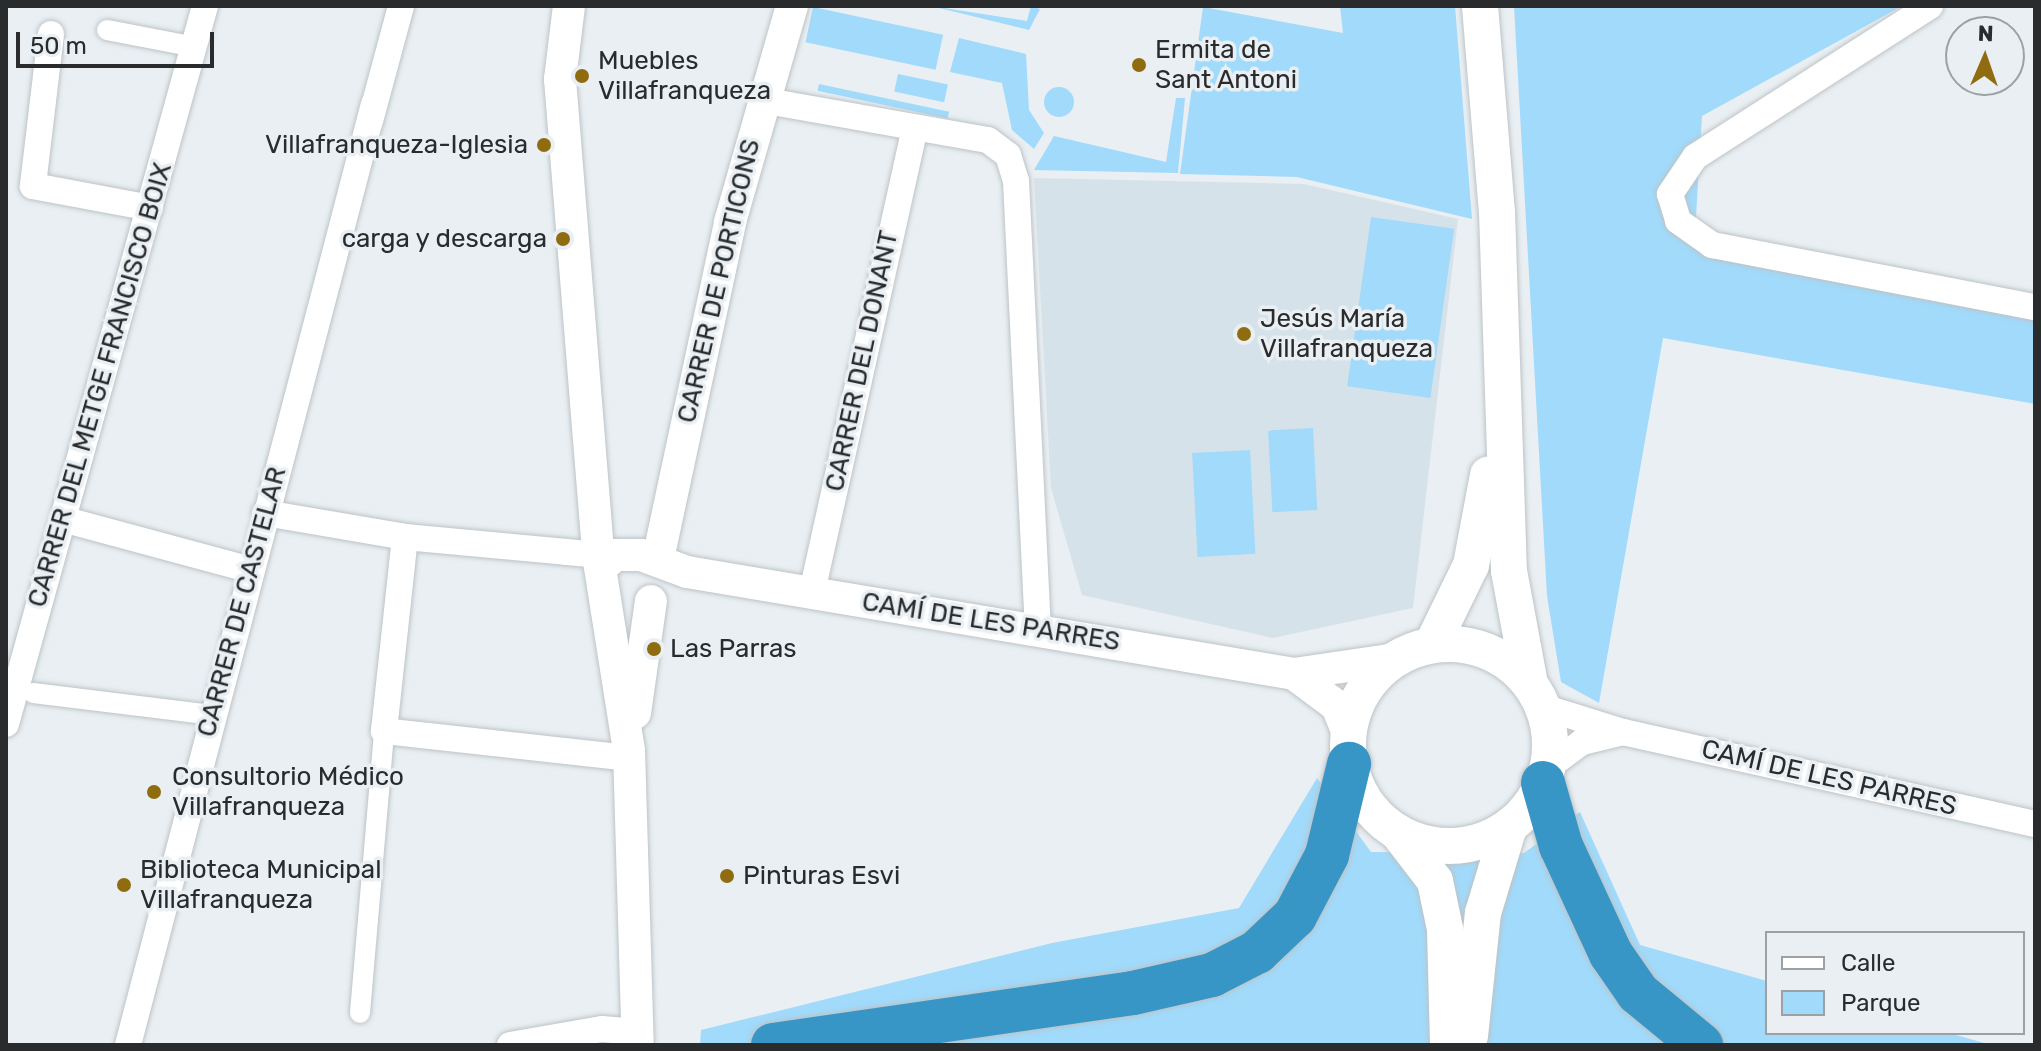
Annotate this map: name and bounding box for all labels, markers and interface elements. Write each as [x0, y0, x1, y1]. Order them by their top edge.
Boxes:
scale bar [20, 16, 218, 66]
north arrow [1945, 16, 2025, 96]
text: N [1977, 20, 1994, 47]
text: 50 m [30, 32, 87, 60]
place label: Ermita de Sant Antoni [1155, 34, 1298, 96]
place label: Muebles Villafranqueza [598, 45, 771, 106]
marker: Ermita de Sant Antoni [1130, 56, 1148, 74]
marker: Muebles Villafranqueza [573, 67, 591, 85]
place label: Villafranqueza-Iglesia [265, 129, 528, 161]
marker: Villafranqueza-Iglesia [535, 136, 553, 154]
street label: CARRER DE PORTICONS [671, 136, 767, 426]
street label: CARRER DEL METGE FRANCISCO BOIX [21, 159, 179, 611]
place label: carga y descarga [340, 223, 547, 255]
street label: CARRER DEL DONANT [819, 227, 905, 495]
marker: carga y descarga [554, 230, 572, 248]
place label: Jesús María Villafranqueza [1260, 303, 1433, 364]
marker: Jesús María Villafranqueza [1235, 325, 1253, 343]
street label: CARRER DE CASTELAR [191, 464, 293, 740]
street label: CAMÍ DE LES PARRES [860, 586, 1122, 658]
place label: Las Parras [670, 633, 797, 665]
marker: Las Parras [645, 640, 663, 658]
street label: CAMÍ DE LES PARRES [1698, 733, 1960, 823]
place label: Consultorio Médico Villafranqueza [172, 761, 404, 822]
marker: Consultorio Médico Villafranqueza [143, 781, 165, 803]
place label: Biblioteca Municipal Villafranqueza [140, 854, 381, 916]
place label: Pinturas Esvi [743, 860, 900, 892]
marker: Pinturas Esvi [718, 867, 736, 885]
marker: Biblioteca Municipal Villafranqueza [115, 876, 133, 894]
legend [1765, 931, 2025, 1035]
text: Calle [1841, 949, 1895, 977]
text: Parque [1841, 989, 1920, 1017]

